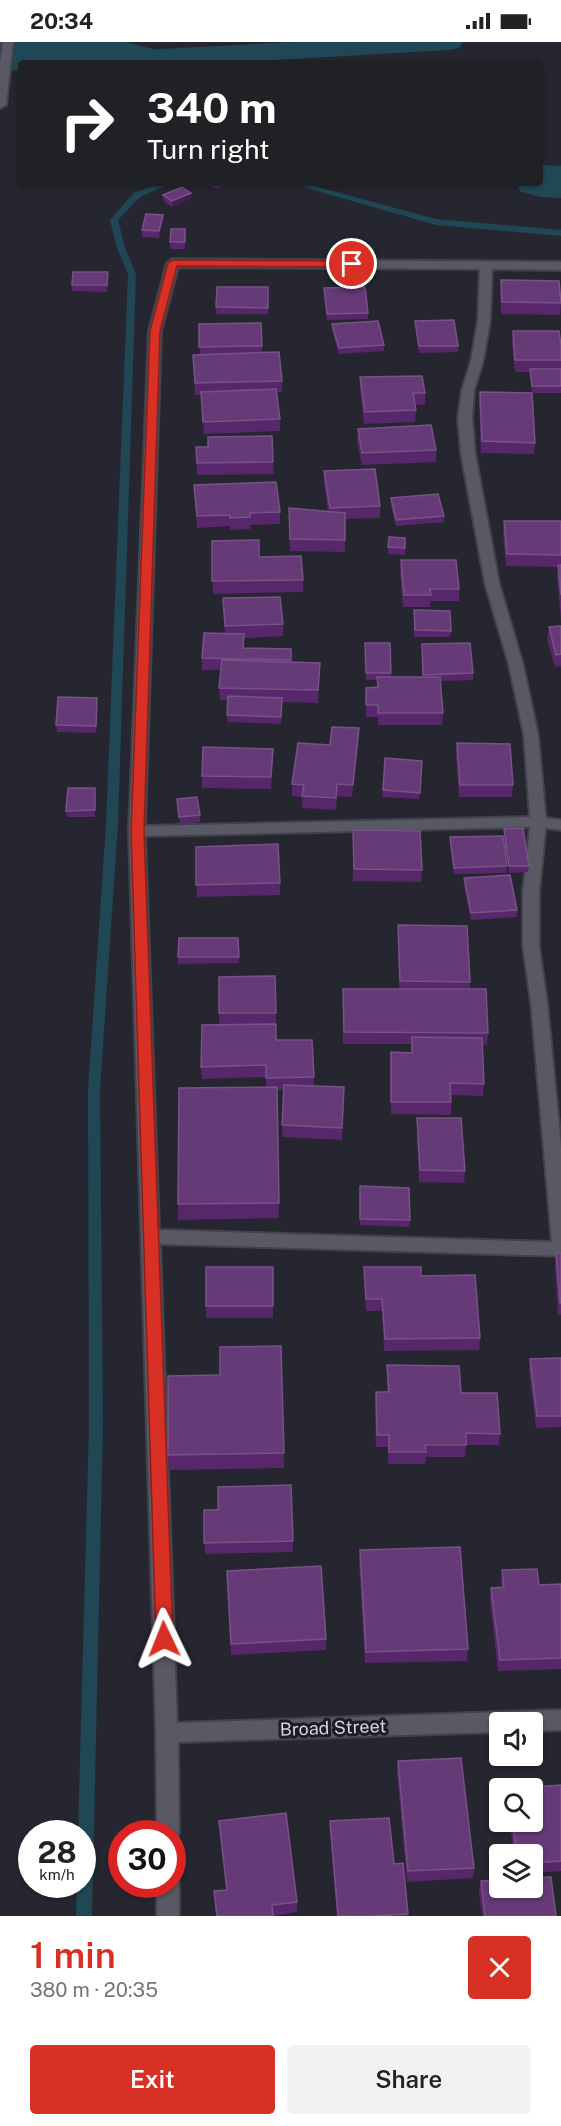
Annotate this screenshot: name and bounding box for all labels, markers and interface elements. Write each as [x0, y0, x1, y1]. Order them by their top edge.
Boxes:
text: 20:34 [30, 8, 93, 34]
text: 340 m [147, 83, 277, 132]
icon: right [48, 84, 126, 162]
text: Turn right [147, 133, 270, 165]
pin [326, 238, 377, 289]
icon: arrive [335, 247, 368, 280]
position arrow [132, 1607, 196, 1671]
map controls [489, 1712, 543, 1898]
button: sound [489, 1712, 543, 1766]
street label: Broad Street [279, 1715, 387, 1740]
button: search [489, 1778, 543, 1832]
speed limit sign: 30 [108, 1820, 186, 1898]
text: 28 [37, 1834, 77, 1870]
button: layers [489, 1844, 543, 1898]
text: km/h [39, 1866, 75, 1883]
text: 1 min [30, 1934, 116, 1976]
button: close [468, 1936, 531, 1999]
text: 380 m · 20:35 [30, 1978, 158, 2002]
button: Exit [30, 2045, 275, 2114]
button: Share [287, 2045, 531, 2114]

